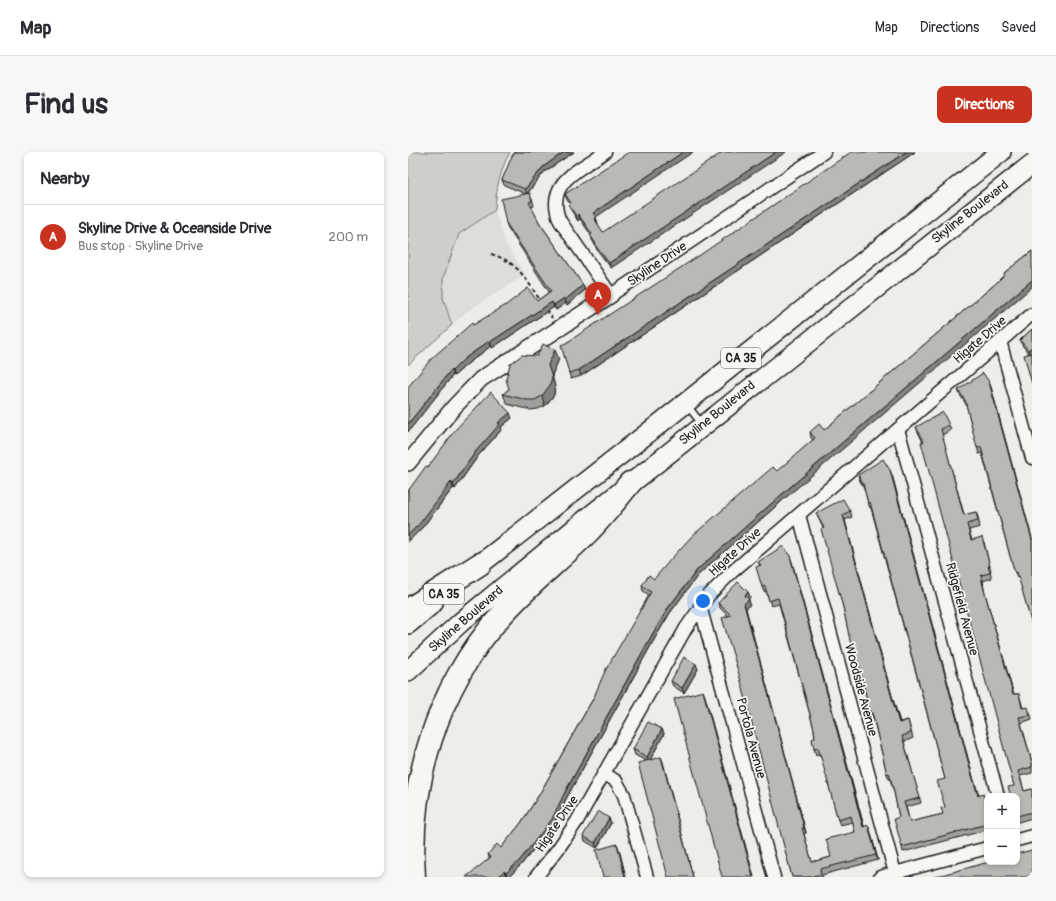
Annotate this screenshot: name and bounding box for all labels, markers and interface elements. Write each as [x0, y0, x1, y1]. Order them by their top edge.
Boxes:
text: Map [20, 16, 51, 40]
text: Map [875, 19, 898, 36]
text: Directions [920, 19, 979, 36]
text: Saved [1001, 19, 1036, 36]
button: Directions [937, 86, 1032, 123]
text: Find us [24, 87, 108, 122]
text: Nearby [40, 168, 89, 189]
street label: Skyline Boulevard [928, 177, 1012, 247]
text: Skyline Drive & Oceanside Drive [78, 219, 271, 238]
text: A [49, 229, 57, 245]
text: 200 m [329, 229, 368, 245]
text: Bus stop · Skyline Drive [78, 238, 203, 254]
street label: Skyline Drive [624, 238, 690, 290]
pin: A [585, 282, 611, 315]
street label: Higate Drive [950, 312, 1010, 367]
road number: CA 35 [721, 348, 761, 368]
street label: Skyline Boulevard [676, 377, 758, 449]
street label: Higate Drive [706, 524, 765, 580]
street label: Ridgefield Avenue [942, 561, 982, 658]
street label: Skyline Boulevard [425, 582, 507, 656]
road number: CA 35 [424, 584, 464, 604]
your location [693, 591, 713, 611]
street label: Woodside Avenue [841, 642, 881, 739]
street label: Portola Avenue [733, 696, 770, 781]
street label: Higate Drive [532, 792, 582, 855]
map controls [984, 793, 1020, 865]
button: + [984, 793, 1020, 829]
button: − [984, 829, 1020, 865]

